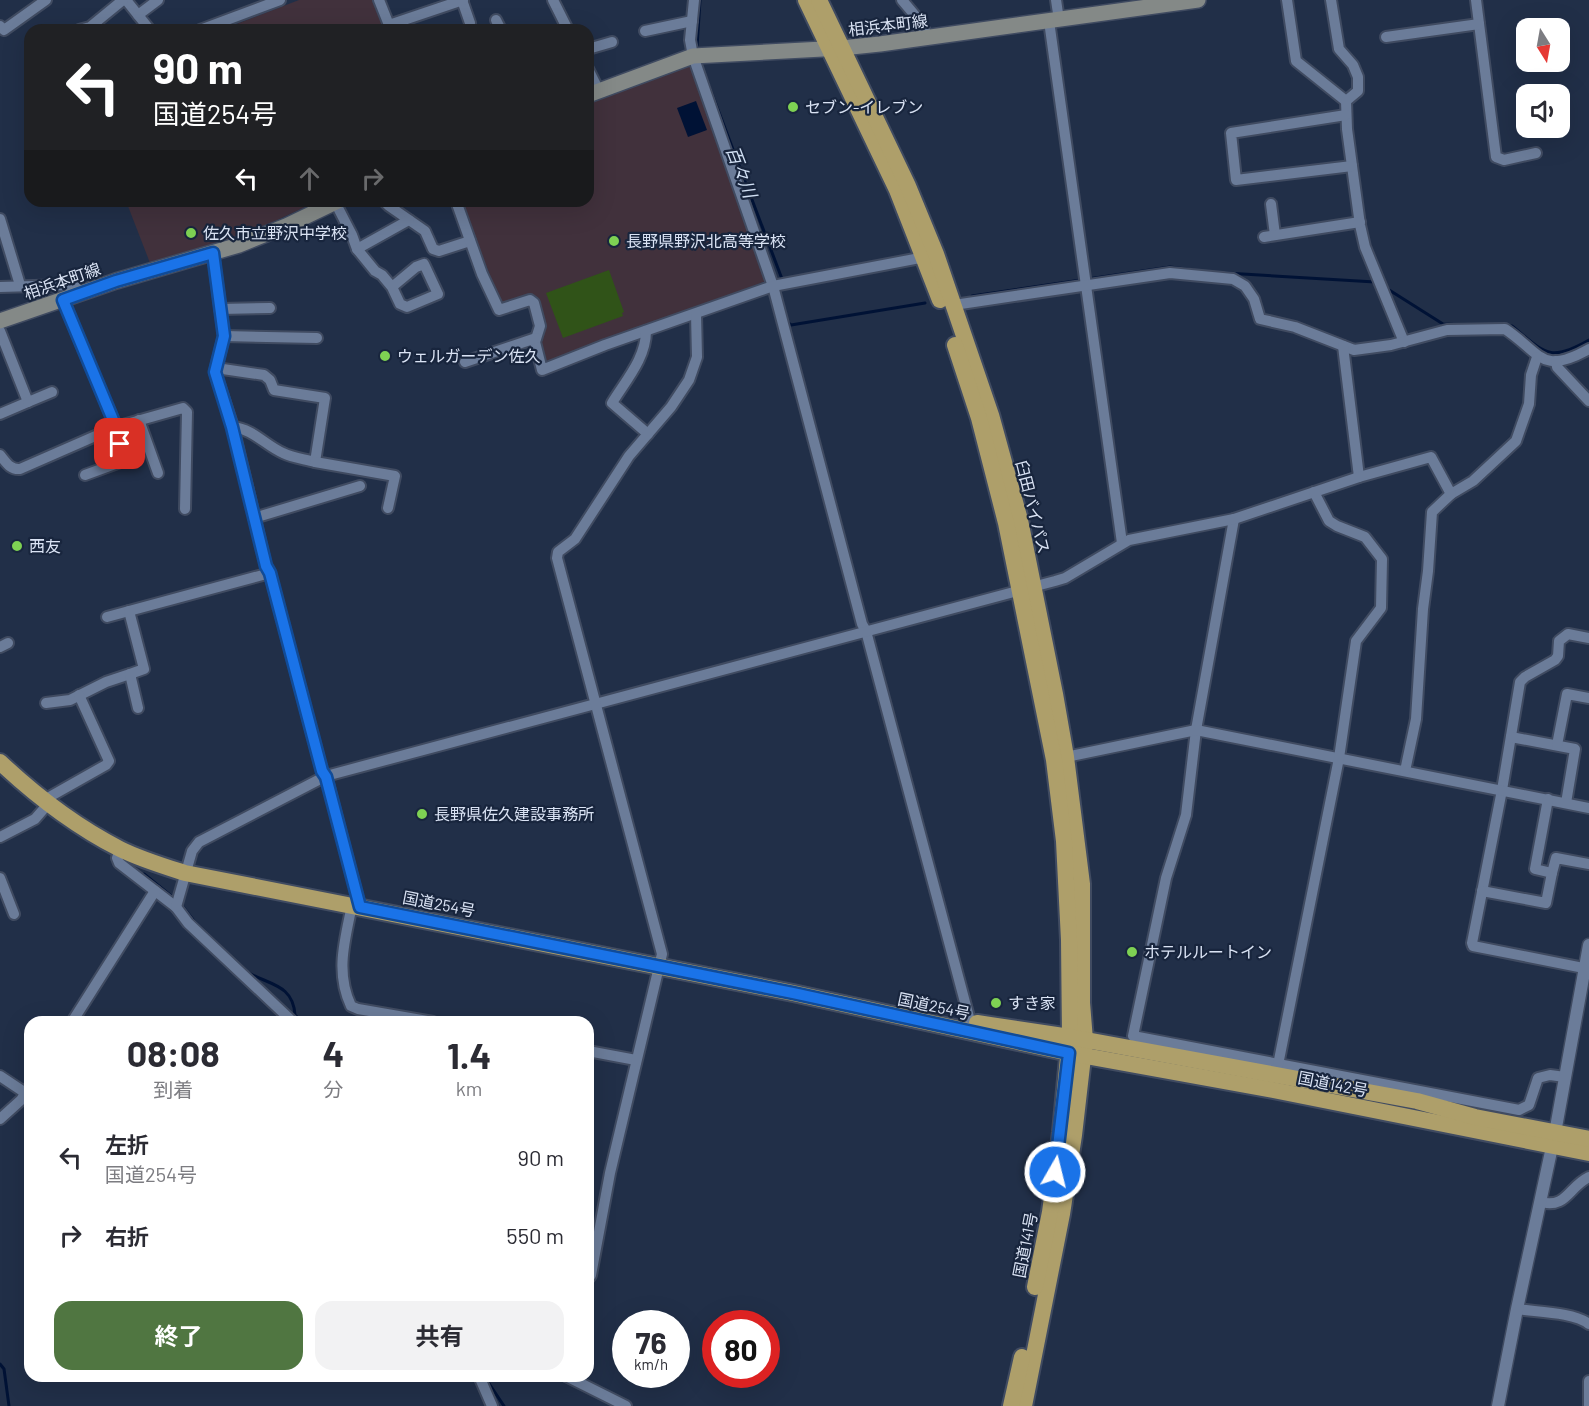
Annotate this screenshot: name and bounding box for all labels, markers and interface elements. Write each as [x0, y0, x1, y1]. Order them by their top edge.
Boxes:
street label: 相浜本町線 [847, 10, 929, 39]
north arrow [1516, 18, 1570, 72]
map controls [1516, 18, 1570, 138]
text: 90 m [153, 42, 243, 92]
icon: left [54, 48, 132, 126]
button: sound [1516, 84, 1570, 138]
text: 国道254号 [153, 97, 277, 129]
place label: セブン-イレブン [805, 97, 923, 116]
marker: セブン-イレブン [786, 100, 800, 114]
water label: 百々川 [722, 142, 763, 203]
icon: left [230, 162, 263, 195]
icon: ahead [293, 162, 326, 195]
icon: right [356, 162, 389, 195]
place label: 佐久市立野沢中学校 [203, 223, 347, 242]
marker: 佐久市立野沢中学校 [184, 226, 198, 240]
place label: 長野県野沢北高等学校 [626, 231, 786, 250]
marker: 長野県野沢北高等学校 [607, 234, 621, 248]
street label: 相浜本町線 [21, 259, 103, 303]
place label: ウェルガーデン佐久 [397, 346, 541, 365]
marker: ウェルガーデン佐久 [378, 349, 392, 363]
pin [94, 418, 145, 469]
icon: arrive [103, 427, 136, 460]
street label: 臼田バイパス [1013, 458, 1054, 556]
place label: 西友 [29, 536, 61, 555]
marker: 西友 [10, 539, 24, 553]
place label: 長野県佐久建設事務所 [434, 804, 594, 823]
marker: 長野県佐久建設事務所 [415, 807, 429, 821]
street label: 国道254号 [401, 887, 477, 920]
place label: ホテルルートイン [1144, 942, 1272, 961]
marker: ホテルルートイン [1125, 945, 1139, 959]
street label: 国道254号 [896, 989, 972, 1022]
place label: すき家 [1008, 993, 1056, 1012]
marker: すき家 [989, 996, 1003, 1010]
text: 08:08 [127, 1031, 220, 1074]
text: 4 [323, 1031, 344, 1074]
text: 1.4 [447, 1033, 491, 1076]
street label: 国道142号 [1296, 1067, 1370, 1100]
text: km [456, 1076, 482, 1100]
text: 到着 [153, 1077, 193, 1101]
text: 分 [323, 1077, 343, 1101]
text: 左折 [105, 1131, 149, 1157]
position arrow [1023, 1140, 1087, 1204]
icon: left [54, 1141, 87, 1174]
text: 90 m [518, 1144, 564, 1170]
text: 国道254号 [105, 1162, 197, 1186]
street label: 国道141号 [1009, 1210, 1040, 1279]
icon: right [54, 1219, 87, 1252]
text: 550 m [506, 1222, 564, 1248]
text: 右折 [105, 1223, 149, 1249]
button: 終了 [54, 1301, 303, 1370]
button: 共有 [315, 1301, 564, 1370]
speed limit sign: 80 [702, 1310, 780, 1388]
text: 76 [636, 1324, 667, 1360]
text: km/h [634, 1355, 668, 1373]

